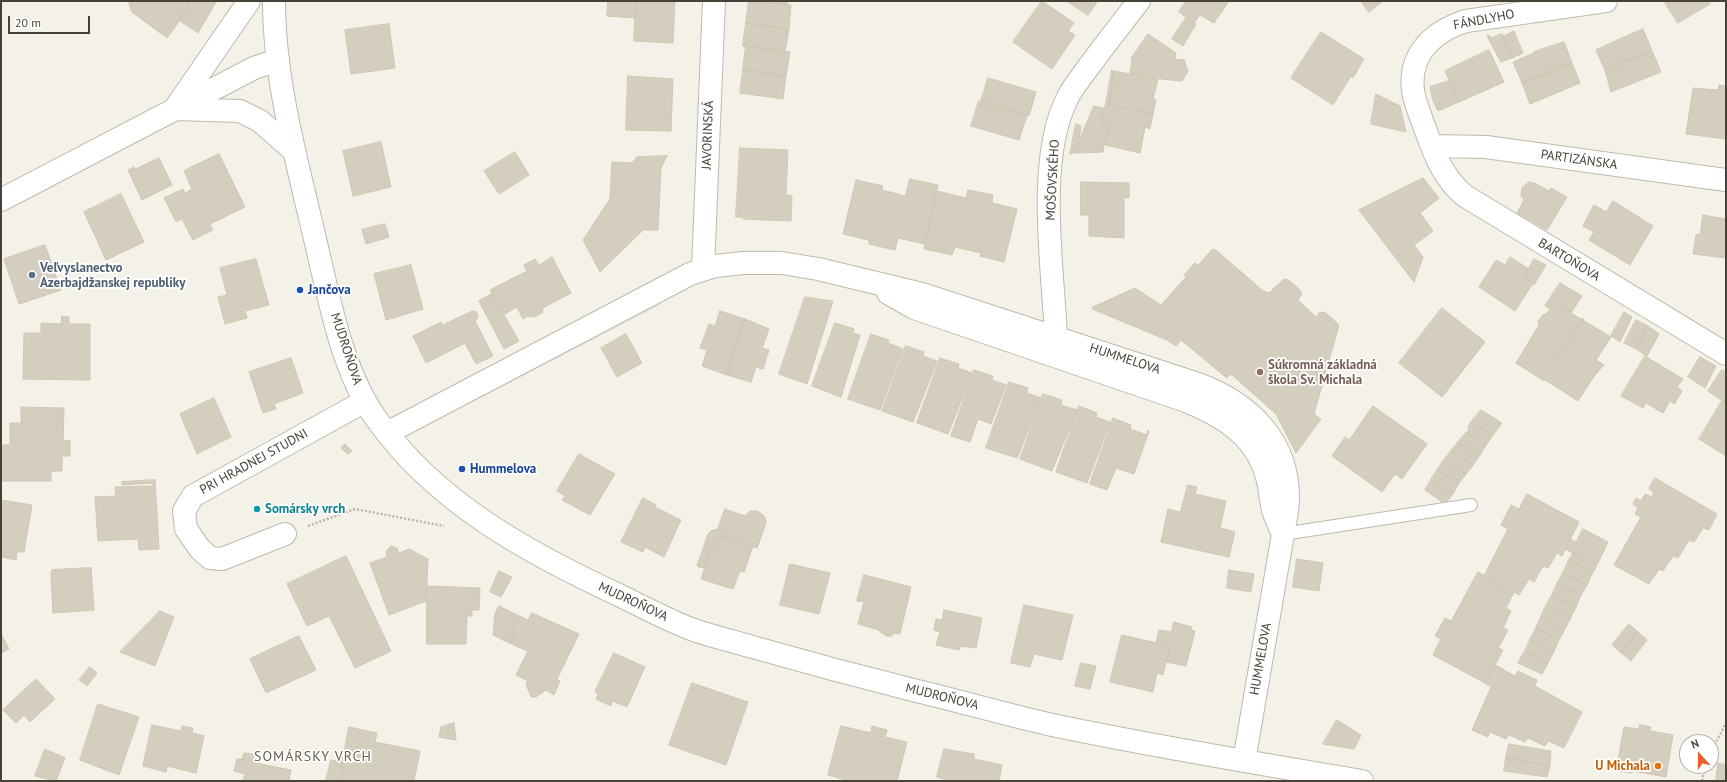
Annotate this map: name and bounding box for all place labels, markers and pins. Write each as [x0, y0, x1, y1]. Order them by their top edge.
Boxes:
place label: Veľvyslanectvo Azerbajdžanskej republiky [40, 260, 185, 291]
marker: Veľvyslanectvo Azerbajdžanskej republiky [27, 270, 37, 280]
place label: Jančova [308, 282, 351, 298]
marker: Jančova [295, 285, 305, 295]
place label: Súkromná základná škola Sv. Michala [1268, 357, 1377, 388]
marker: Súkromná základná škola Sv. Michala [1255, 367, 1265, 377]
place label: Hummelova [470, 461, 536, 477]
marker: Hummelova [457, 464, 467, 474]
place label: Somársky vrch [265, 501, 345, 517]
marker: Somársky vrch [252, 504, 262, 514]
place label: U Michala [1595, 758, 1650, 774]
marker: U Michala [1653, 761, 1663, 771]

